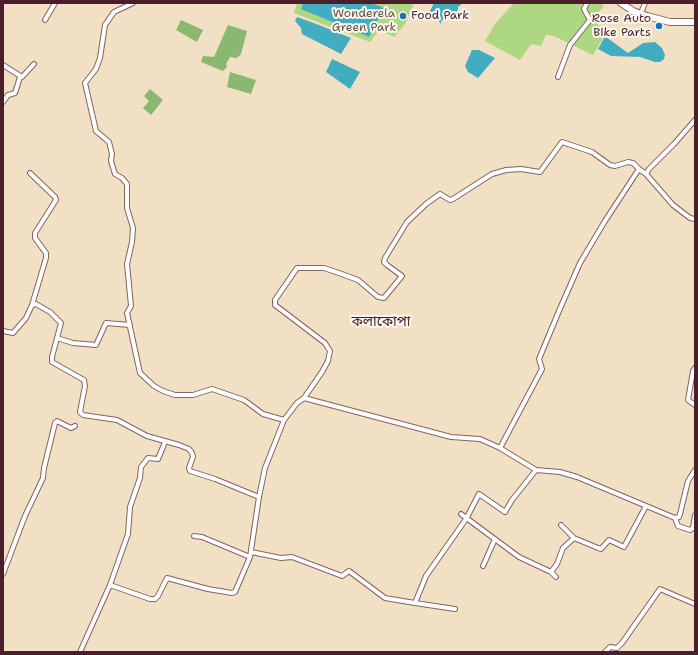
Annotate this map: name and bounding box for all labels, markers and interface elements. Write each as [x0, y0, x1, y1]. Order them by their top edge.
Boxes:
park label: Wonderela Green Park [332, 7, 396, 35]
place label: Food Park [411, 9, 469, 23]
marker: Food Park [398, 11, 408, 21]
place label: Rose Auto Bike Parts [592, 12, 651, 40]
marker: Rose Auto Bike Parts [654, 21, 664, 31]
district label: কলাকোপা [351, 314, 411, 330]

